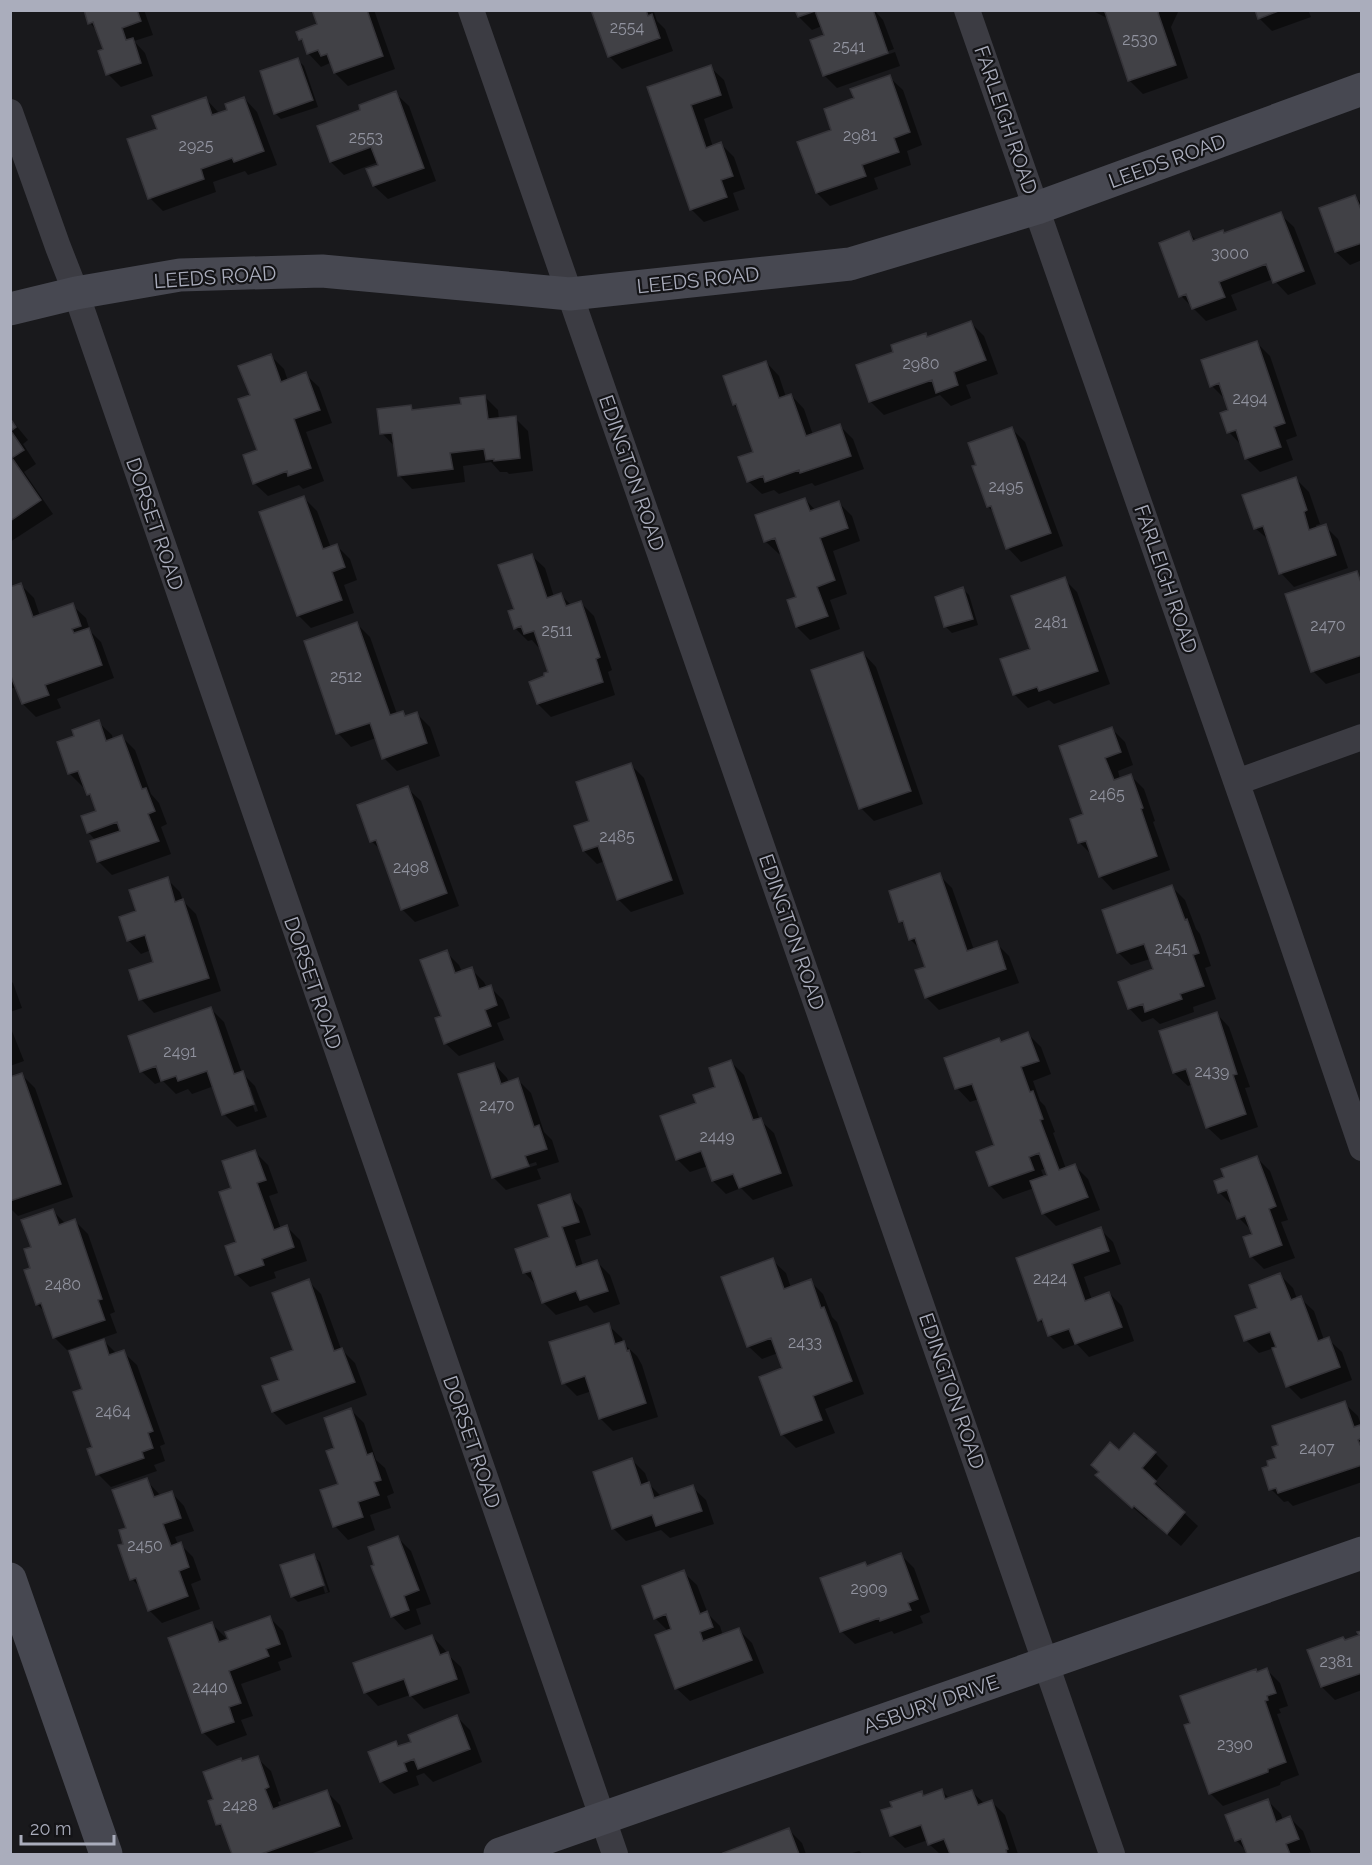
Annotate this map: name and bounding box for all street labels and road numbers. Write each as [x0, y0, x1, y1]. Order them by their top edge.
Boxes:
street label: FARLEIGH ROAD [969, 43, 1043, 197]
street label: LEEDS ROAD [1105, 129, 1229, 193]
street label: LEEDS ROAD [153, 261, 277, 293]
street label: LEEDS ROAD [636, 262, 760, 298]
street label: EDINGTON ROAD [594, 392, 670, 554]
street label: DORSET ROAD [121, 454, 189, 594]
street label: FARLEIGH ROAD [1129, 502, 1203, 656]
street label: EDINGTON ROAD [754, 851, 830, 1013]
street label: DORSET ROAD [279, 913, 347, 1053]
street label: EDINGTON ROAD [914, 1310, 990, 1472]
street label: DORSET ROAD [438, 1372, 506, 1512]
street label: ASBURY DRIVE [860, 1670, 1002, 1738]

